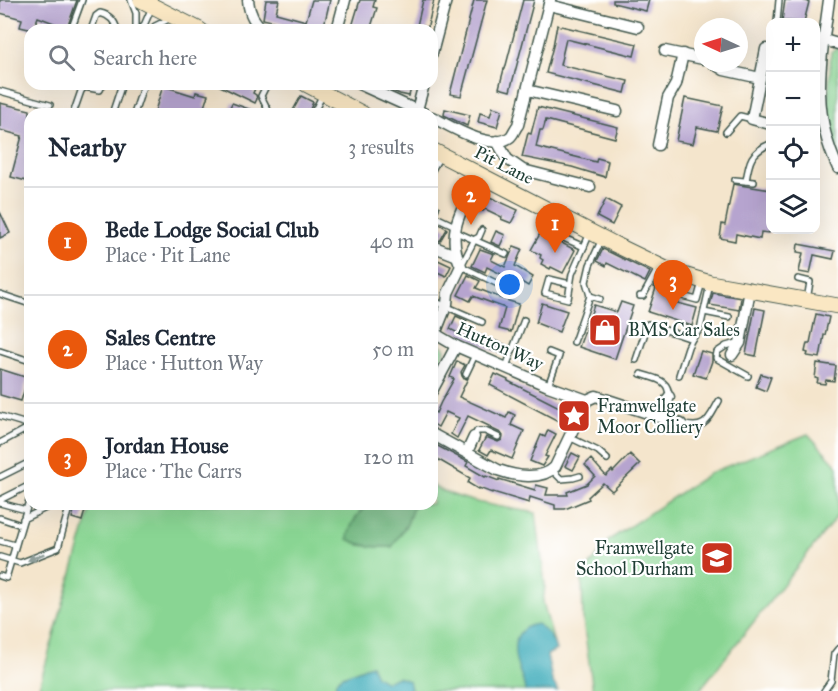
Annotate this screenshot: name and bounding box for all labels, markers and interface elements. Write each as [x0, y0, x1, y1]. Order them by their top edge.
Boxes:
north arrow [694, 18, 748, 72]
map controls [766, 18, 820, 234]
button: + [766, 18, 820, 72]
search box [24, 24, 438, 90]
icon: search [45, 41, 78, 74]
text: Search here [93, 44, 197, 71]
button: − [766, 72, 820, 126]
button: locate [766, 126, 820, 180]
text: Nearby [48, 131, 126, 163]
text: 3 results [348, 135, 414, 159]
street label: Pit Lane [471, 141, 537, 189]
pin: 2 [452, 176, 490, 225]
button: layers [766, 180, 820, 234]
pin: 1 [536, 204, 574, 253]
text: Bede Lodge Social Club [105, 216, 319, 243]
text: 1 [64, 229, 71, 253]
text: 40 m [370, 229, 414, 253]
text: Place · Pit Lane [105, 243, 231, 267]
pin: 3 [654, 260, 692, 310]
your location [495, 270, 524, 299]
shop icon: BMS Car Sales [587, 312, 623, 348]
street label: Hutton Way [453, 317, 547, 375]
place label: BMS Car Sales [628, 319, 740, 341]
text: Sales Centre [105, 324, 216, 351]
text: 2 [63, 337, 72, 361]
text: 50 m [372, 337, 414, 361]
text: Place · Hutton Way [105, 351, 263, 375]
place label: Framwellgate Moor Colliery [597, 395, 704, 438]
place icon: Framwellgate Moor Colliery [556, 398, 592, 434]
text: Jordan House [105, 432, 229, 459]
text: 3 [64, 445, 72, 469]
text: 120 m [363, 445, 414, 469]
text: Place · The Carrs [105, 459, 242, 483]
place label: Framwellgate School Durham [576, 537, 694, 580]
school or university icon: Framwellgate School Durham [699, 540, 735, 576]
one-way arrow [27, 552, 45, 562]

